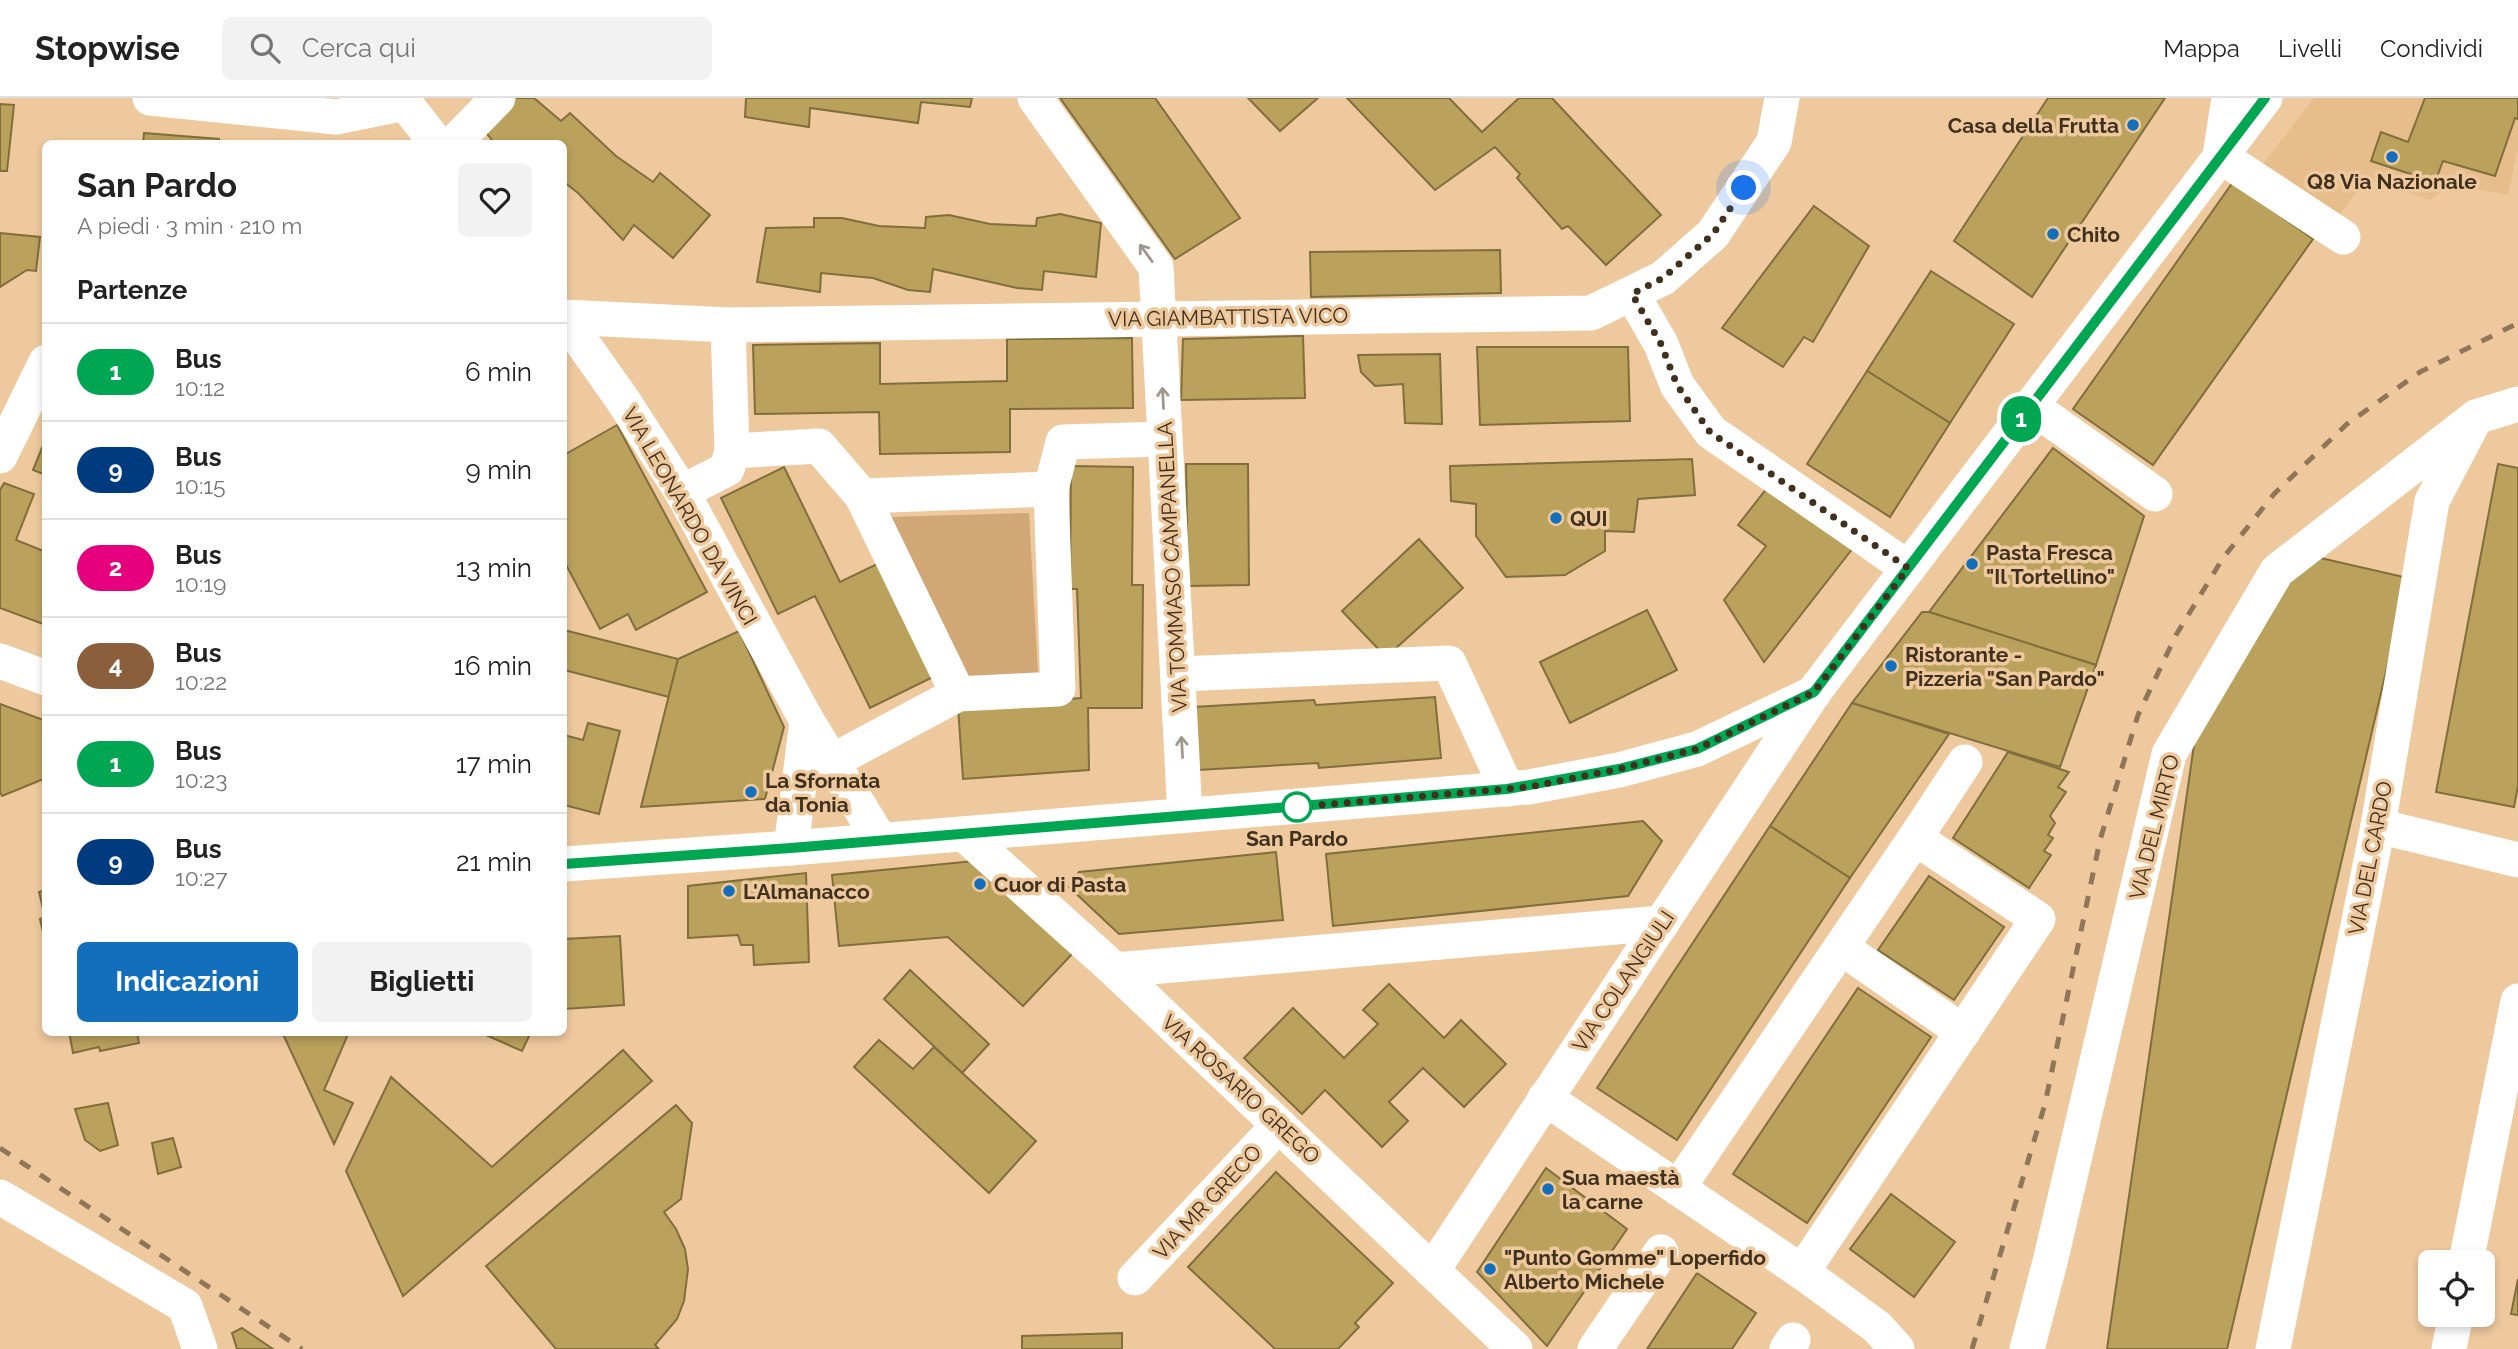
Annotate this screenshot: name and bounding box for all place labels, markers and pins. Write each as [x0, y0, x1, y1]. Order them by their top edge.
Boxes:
place label: Casa della Frutta [1948, 113, 2119, 138]
marker: Casa della Frutta [2125, 117, 2141, 133]
marker: Q8 Via Nazionale [2384, 149, 2400, 165]
place label: Q8 Via Nazionale [2307, 169, 2477, 194]
place label: Chito [2067, 222, 2120, 247]
marker: Chito [2045, 226, 2061, 242]
place label: QUI [1570, 506, 1608, 531]
marker: QUI [1548, 510, 1564, 526]
place label: Pasta Fresca "Il Tortellino" [1986, 540, 2115, 589]
marker: Pasta Fresca "Il Tortellino" [1964, 556, 1980, 572]
place label: Ristorante - Pizzeria "San Pardo" [1905, 642, 2105, 691]
marker: Ristorante - Pizzeria "San Pardo" [1883, 658, 1899, 674]
place label: La Sfornata da Tonia [765, 768, 880, 817]
marker: La Sfornata da Tonia [743, 784, 759, 800]
marker: San Pardo [1282, 792, 1312, 822]
place label: San Pardo [1246, 826, 1348, 851]
place label: Cuor di Pasta [994, 872, 1126, 897]
marker: Cuor di Pasta [972, 876, 988, 892]
place label: L'Almanacco [743, 879, 870, 904]
marker: L'Almanacco [721, 883, 737, 899]
place label: Sua maestà la carne [1562, 1165, 1680, 1214]
marker: Sua maestà la carne [1540, 1181, 1556, 1197]
place label: "Punto Gomme" Loperfido Alberto Michele [1504, 1245, 1766, 1294]
marker: "Punto Gomme" Loperfido Alberto Michele [1482, 1261, 1498, 1277]

